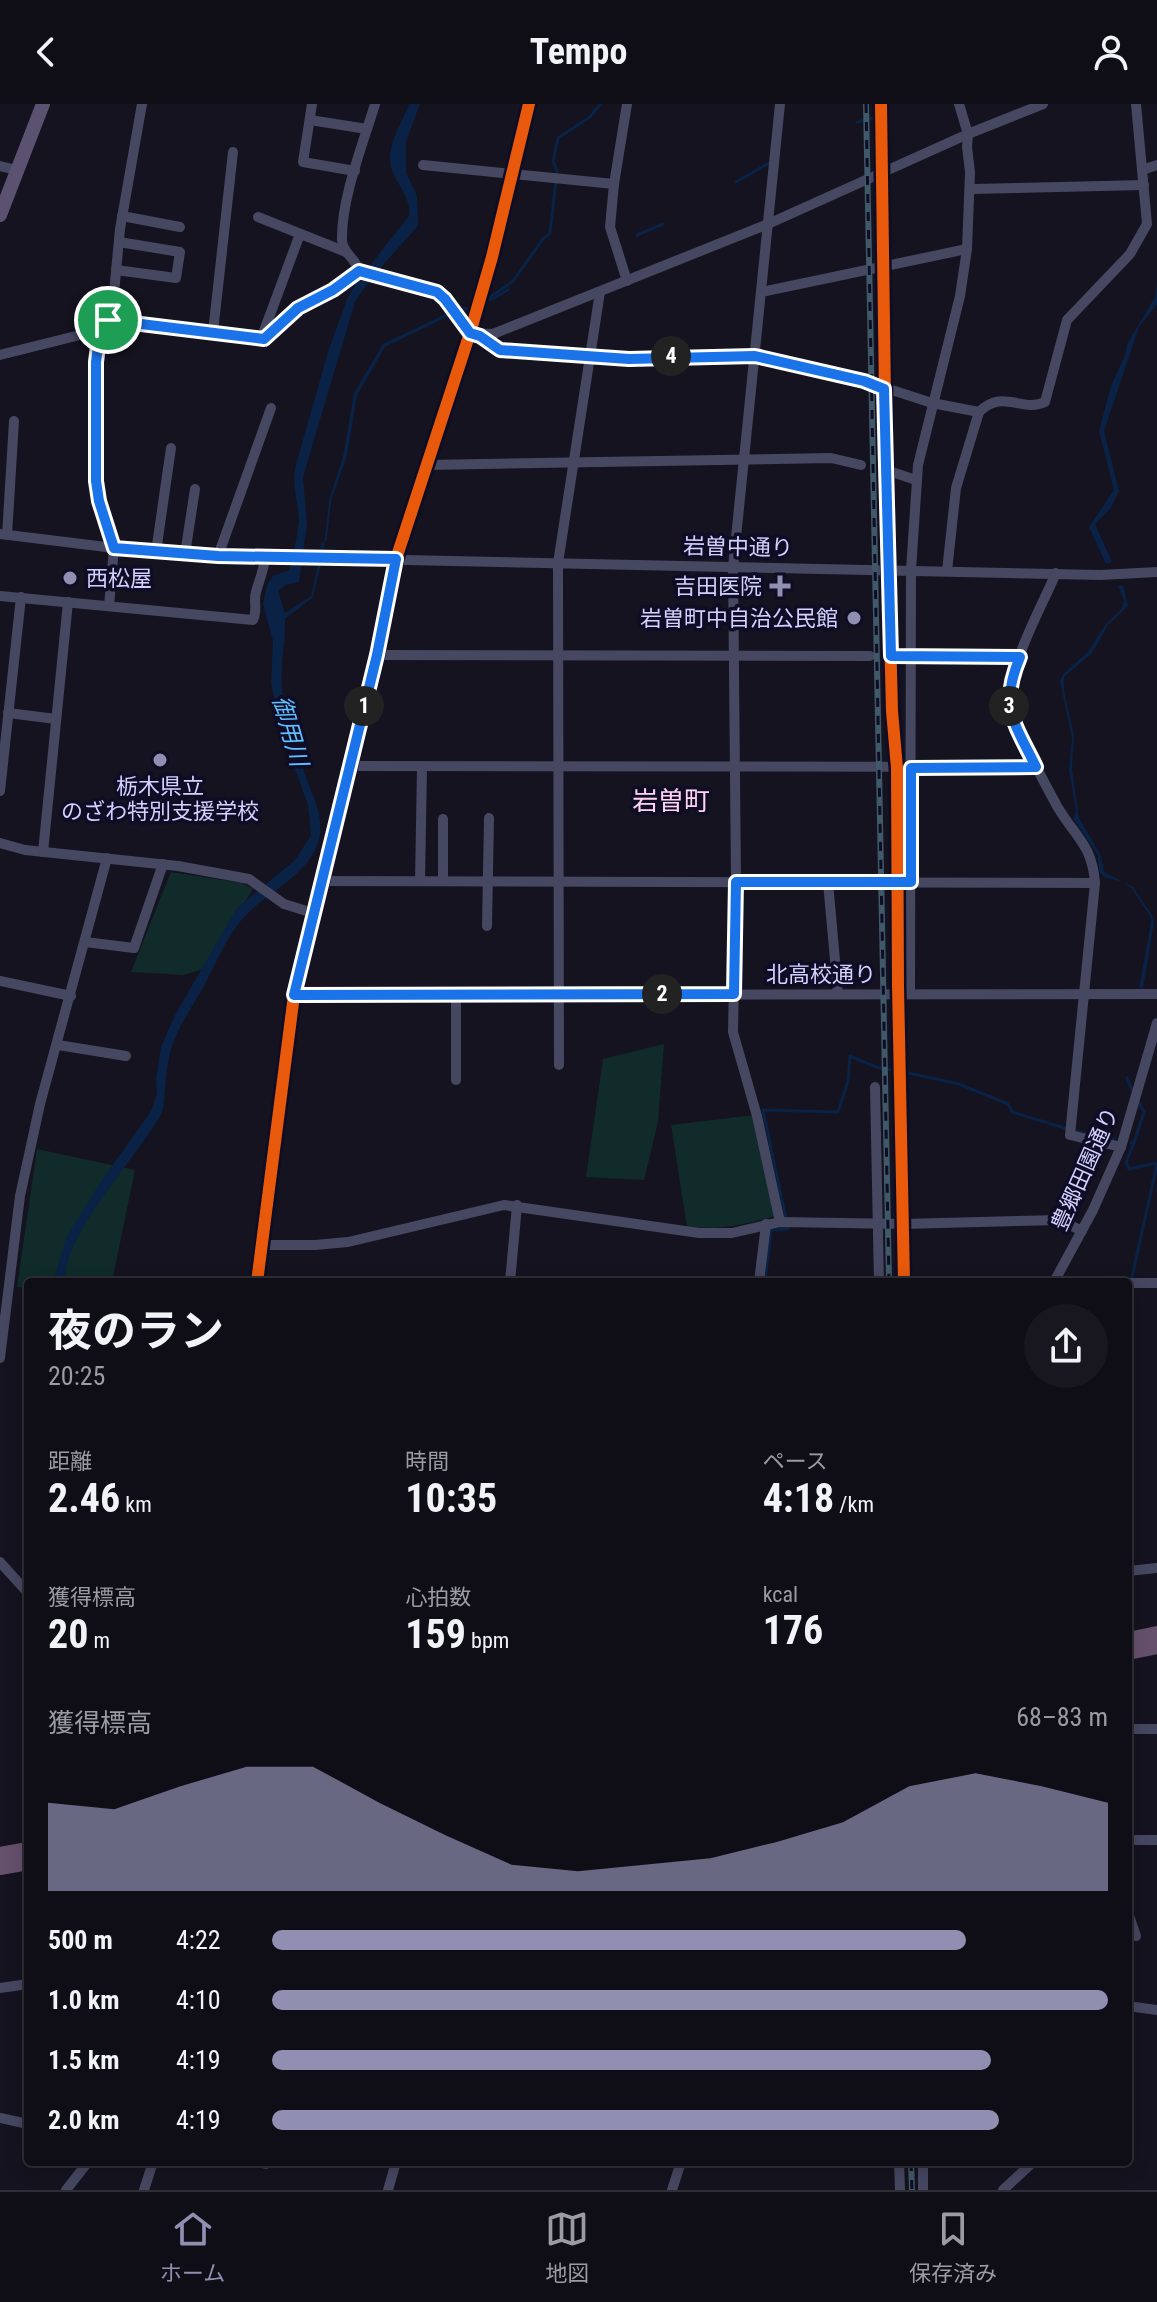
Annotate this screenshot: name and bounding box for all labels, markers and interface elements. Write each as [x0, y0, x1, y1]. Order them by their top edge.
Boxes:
icon: back [24, 30, 68, 74]
icon: person [1089, 30, 1133, 74]
text: Tempo [530, 31, 627, 73]
pin [74, 286, 142, 354]
icon: arrive [86, 298, 130, 342]
pin: 4 [651, 336, 691, 376]
text: 4 [665, 343, 677, 368]
street label: 岩曽中通り [683, 534, 793, 560]
place label: 西松屋 [86, 566, 152, 591]
marker: 西松屋 [61, 569, 79, 587]
place label: 吉田医院 [674, 574, 762, 599]
marker: 吉田医院 [769, 575, 791, 597]
place label: 岩曽町中自治公民館 [640, 606, 838, 631]
marker: 岩曽町中自治公民館 [845, 609, 863, 627]
pin: 1 [344, 686, 384, 726]
pin: 3 [989, 686, 1029, 726]
water label: 御用川 [267, 693, 314, 772]
text: 1 [358, 693, 370, 718]
text: 3 [1003, 693, 1015, 718]
marker: 栃木県立 のざわ特別支援学校 [151, 751, 169, 769]
place label: 栃木県立 のざわ特別支援学校 [61, 774, 259, 824]
district label: 岩曽町 [632, 786, 710, 816]
street label: 北高校通り [766, 962, 876, 987]
pin: 2 [642, 974, 682, 1014]
text: 2 [656, 981, 668, 1006]
street label: 豊郷田園通り [1047, 1104, 1123, 1234]
button: share [1024, 1304, 1108, 1388]
text: 夜のラン [48, 1305, 224, 1357]
text: 20:25 [48, 1361, 105, 1391]
text: 距離 [48, 1449, 92, 1474]
text: 時間 [405, 1449, 449, 1474]
text: ペース [763, 1449, 828, 1474]
text: 2.46 [48, 1475, 120, 1522]
text: 10:35 [405, 1475, 497, 1522]
text: 4:18 [763, 1475, 834, 1522]
text: km [120, 1492, 152, 1517]
text: /km [834, 1492, 874, 1517]
text: kcal [763, 1582, 798, 1607]
text: 獲得標高 [48, 1585, 136, 1610]
text: 心拍数 [405, 1585, 471, 1610]
text: 176 [763, 1607, 823, 1654]
text: 20 [48, 1611, 88, 1658]
text: 159 [405, 1611, 466, 1658]
text: m [88, 1628, 110, 1653]
text: bpm [466, 1628, 509, 1653]
text: 68–83 m [1016, 1702, 1108, 1732]
text: 獲得標高 [48, 1708, 152, 1738]
text: 500 m [48, 1925, 113, 1955]
text: 4:22 [176, 1925, 221, 1955]
text: 1.0 km [48, 1985, 120, 2015]
text: 4:10 [176, 1985, 221, 2015]
text: 1.5 km [48, 2045, 120, 2075]
text: 4:19 [176, 2045, 221, 2075]
text: 2.0 km [48, 2105, 120, 2135]
text: 4:19 [176, 2105, 221, 2135]
tab: ホーム [160, 2207, 225, 2287]
tab: 地図 [545, 2207, 589, 2287]
tab: 保存済み [909, 2207, 997, 2287]

